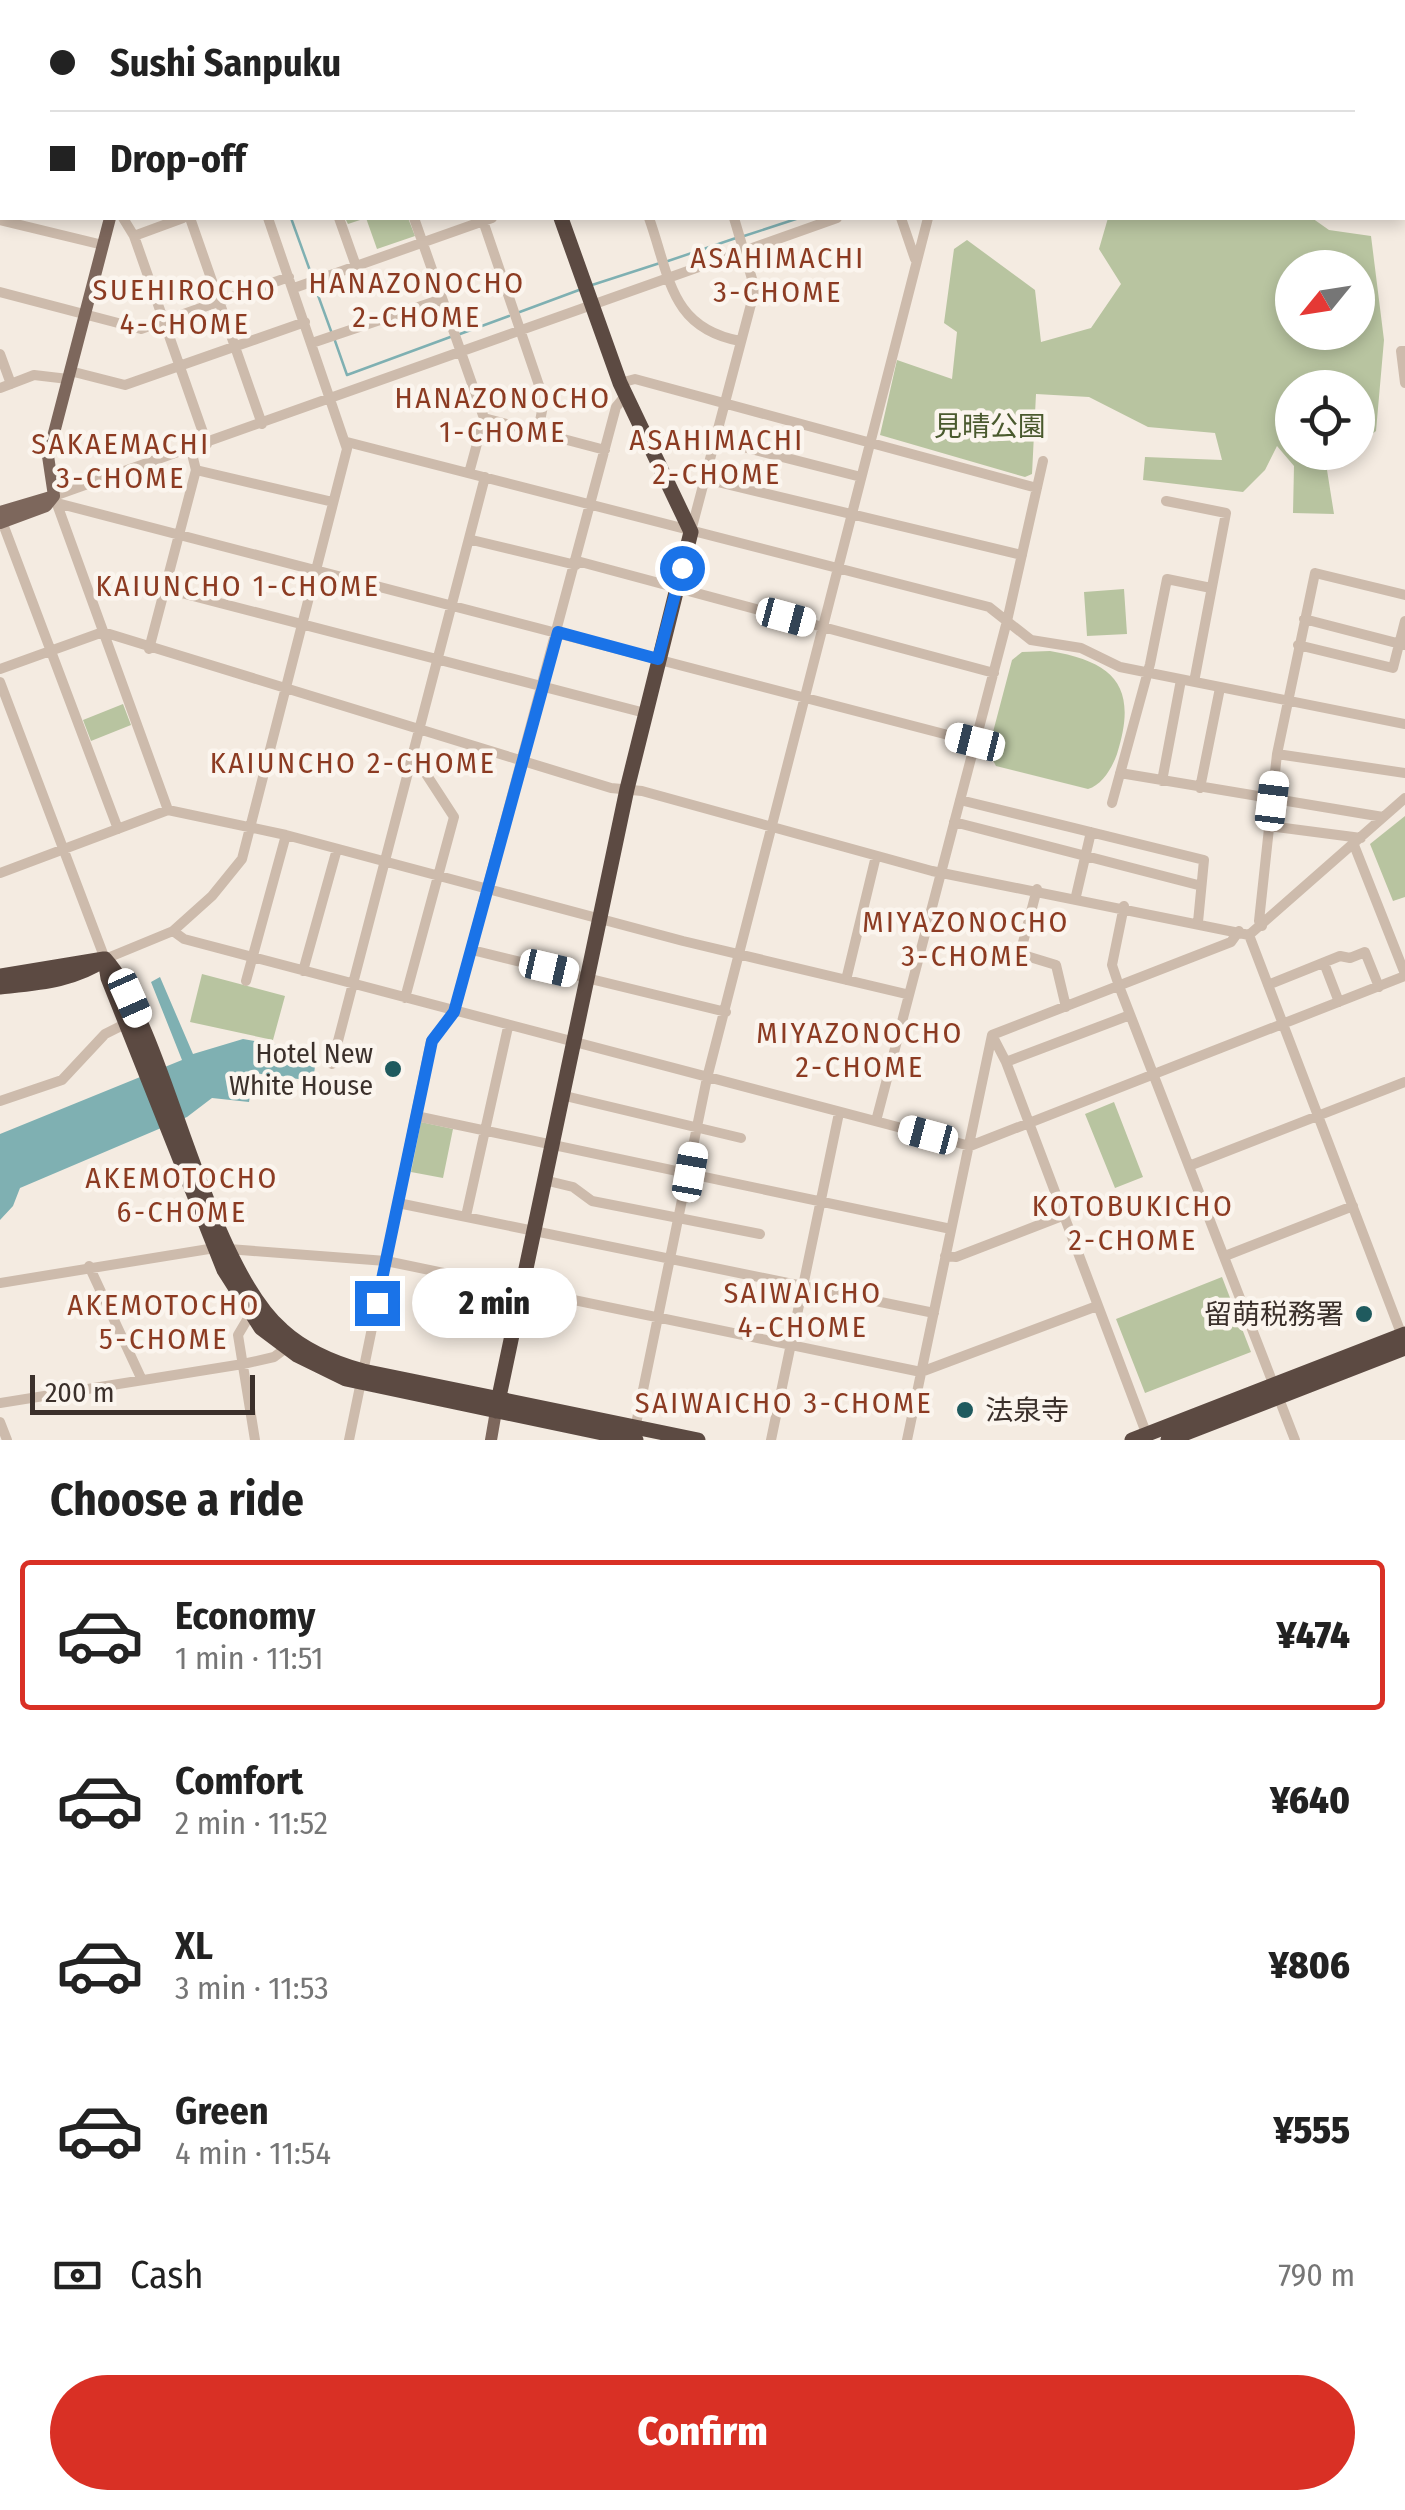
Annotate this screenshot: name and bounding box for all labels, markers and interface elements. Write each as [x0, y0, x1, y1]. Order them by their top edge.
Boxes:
text: Sushi Sanpuku [110, 40, 341, 86]
text: Drop-off [110, 136, 246, 182]
district label: ASAHIMACHI 3-CHOME [690, 240, 866, 310]
north arrow [1275, 250, 1375, 350]
map controls [1275, 250, 1375, 470]
district label: HANAZONOCHO 2-CHOME [308, 265, 526, 335]
district label: SUEHIROCHO 4-CHOME [93, 272, 277, 342]
button: locate [1275, 370, 1375, 470]
district label: HANAZONOCHO 1-CHOME [394, 380, 612, 450]
park label: 見晴公園 [934, 410, 1046, 443]
district label: ASAHIMACHI 2-CHOME [629, 422, 805, 492]
district label: SAKAEMACHI 3-CHOME [31, 426, 211, 496]
route start [660, 546, 705, 591]
district label: KAIUNCHO 1-CHOME [96, 568, 380, 604]
car [753, 595, 819, 639]
car [942, 720, 1008, 764]
district label: KAIUNCHO 2-CHOME [210, 745, 496, 781]
car [1253, 769, 1291, 833]
district label: MIYAZONOCHO 3-CHOME [862, 904, 1070, 974]
car [516, 947, 582, 989]
car [104, 964, 156, 1032]
district label: MIYAZONOCHO 2-CHOME [756, 1015, 964, 1085]
place label: Hotel New White House [229, 1037, 373, 1102]
marker: Hotel New White House [382, 1058, 404, 1080]
car [895, 1113, 961, 1157]
car [670, 1140, 710, 1204]
district label: AKEMOTOCHO 6-CHOME [85, 1160, 279, 1230]
district label: KOTOBUKICHO 2-CHOME [1032, 1188, 1234, 1258]
callout: 2 min [412, 1268, 577, 1338]
district label: SAIWAICHO 4-CHOME [723, 1275, 883, 1345]
route end [355, 1281, 400, 1326]
text: 2 min [459, 1284, 530, 1322]
district label: AKEMOTOCHO 5-CHOME [67, 1287, 261, 1357]
place label: 留萌税務署 [1204, 1298, 1344, 1331]
marker: 留萌税務署 [1353, 1303, 1375, 1325]
scale bar [30, 1370, 255, 1414]
text: 200 m [45, 1376, 115, 1409]
district label: SAIWAICHO 3-CHOME [635, 1385, 933, 1421]
place label: 法泉寺 [985, 1394, 1069, 1427]
marker: 法泉寺 [954, 1399, 976, 1421]
text: Choose a ride [50, 1473, 304, 1527]
icon: car [55, 1590, 145, 1680]
text: Economy [175, 1593, 315, 1639]
text: ¥474 [1276, 1612, 1350, 1658]
text: 1 min · 11:51 [175, 1639, 323, 1677]
icon: car [55, 1755, 145, 1845]
text: Comfort [175, 1758, 303, 1804]
text: ¥640 [1270, 1777, 1350, 1823]
text: 2 min · 11:52 [175, 1804, 328, 1842]
icon: car [55, 1920, 145, 2010]
text: XL [175, 1923, 213, 1969]
text: ¥806 [1269, 1942, 1350, 1988]
text: 3 min · 11:53 [175, 1969, 329, 2007]
icon: car [55, 2085, 145, 2175]
text: Green [175, 2088, 269, 2134]
text: ¥555 [1274, 2107, 1350, 2153]
text: 4 min · 11:54 [175, 2134, 331, 2172]
icon: cash [50, 2248, 105, 2303]
text: Cash [130, 2252, 204, 2298]
text: 790 m [1278, 2256, 1355, 2294]
button: Confirm [50, 2375, 1355, 2490]

